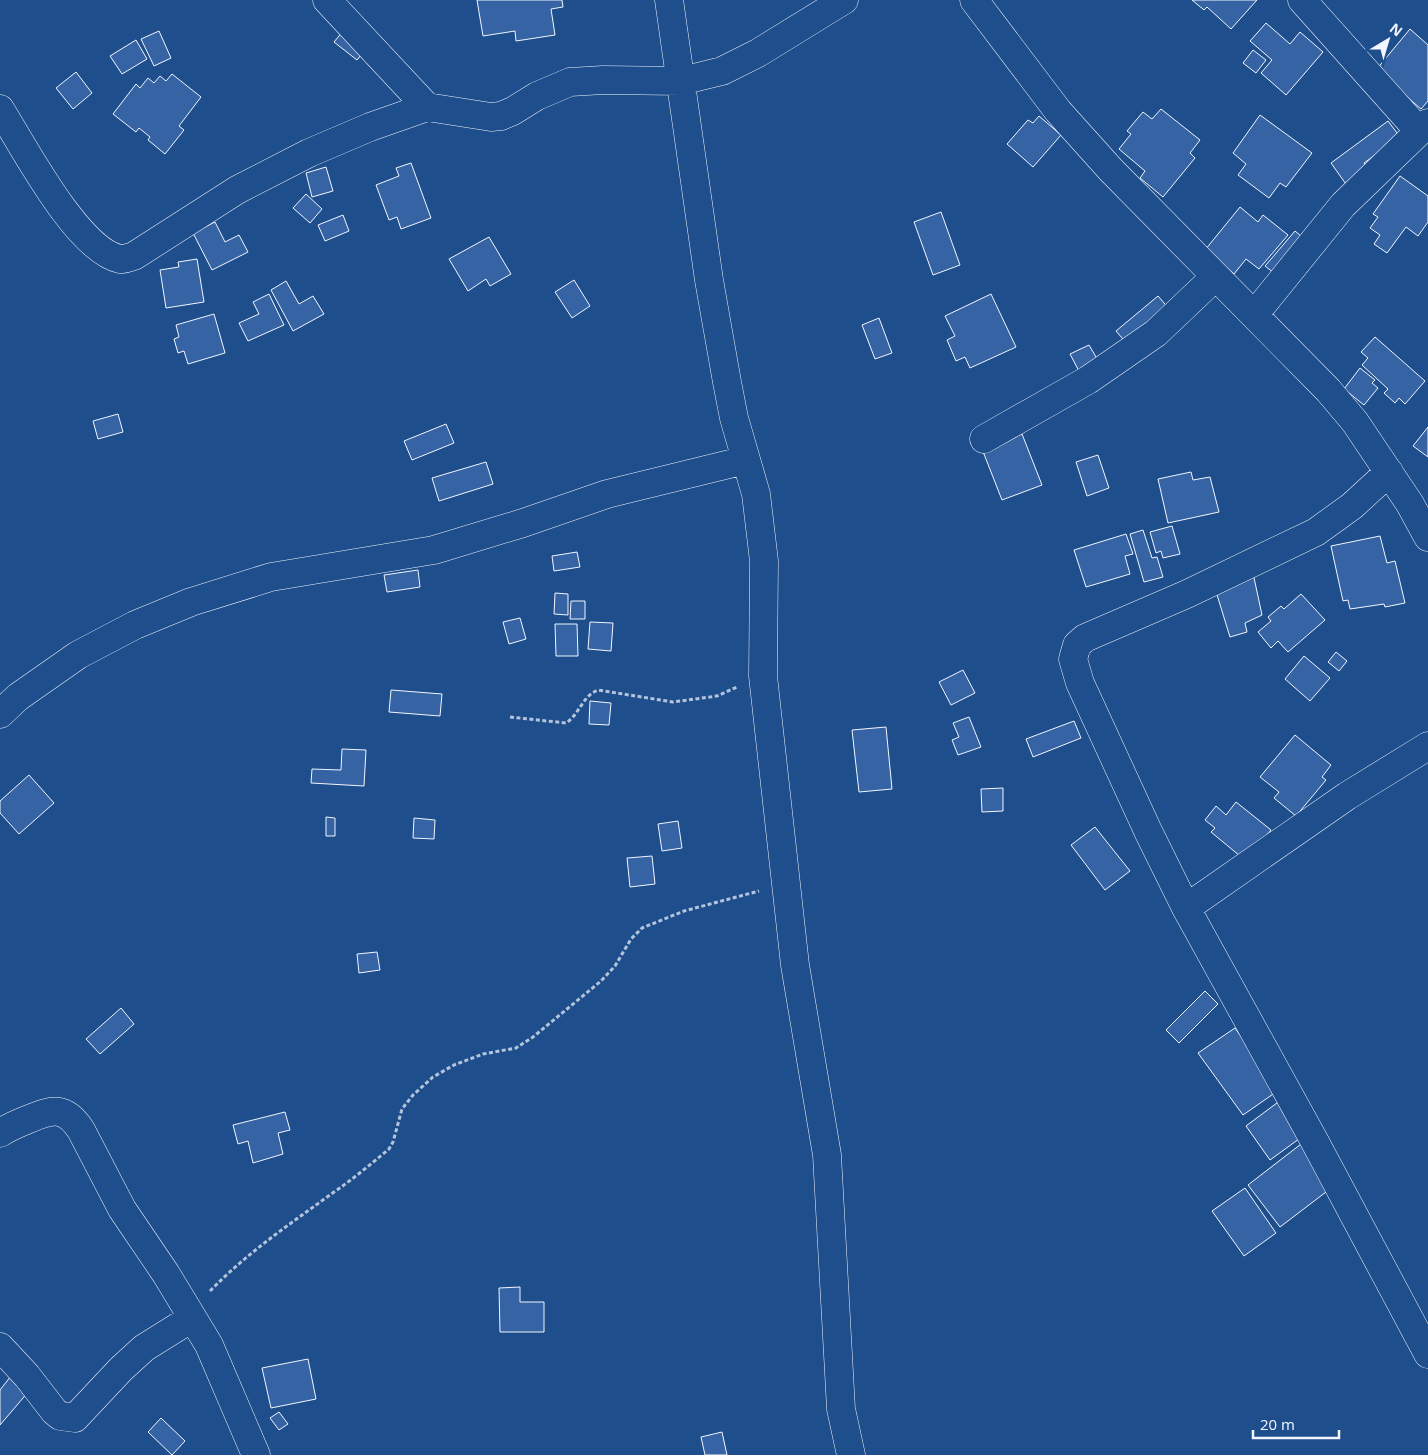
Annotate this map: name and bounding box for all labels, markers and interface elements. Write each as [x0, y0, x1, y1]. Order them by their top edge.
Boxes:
north arrow [1363, 15, 1413, 65]
text: N [1386, 18, 1407, 40]
scale bar [1253, 1408, 1339, 1440]
text: 20 m [1260, 1414, 1295, 1434]

